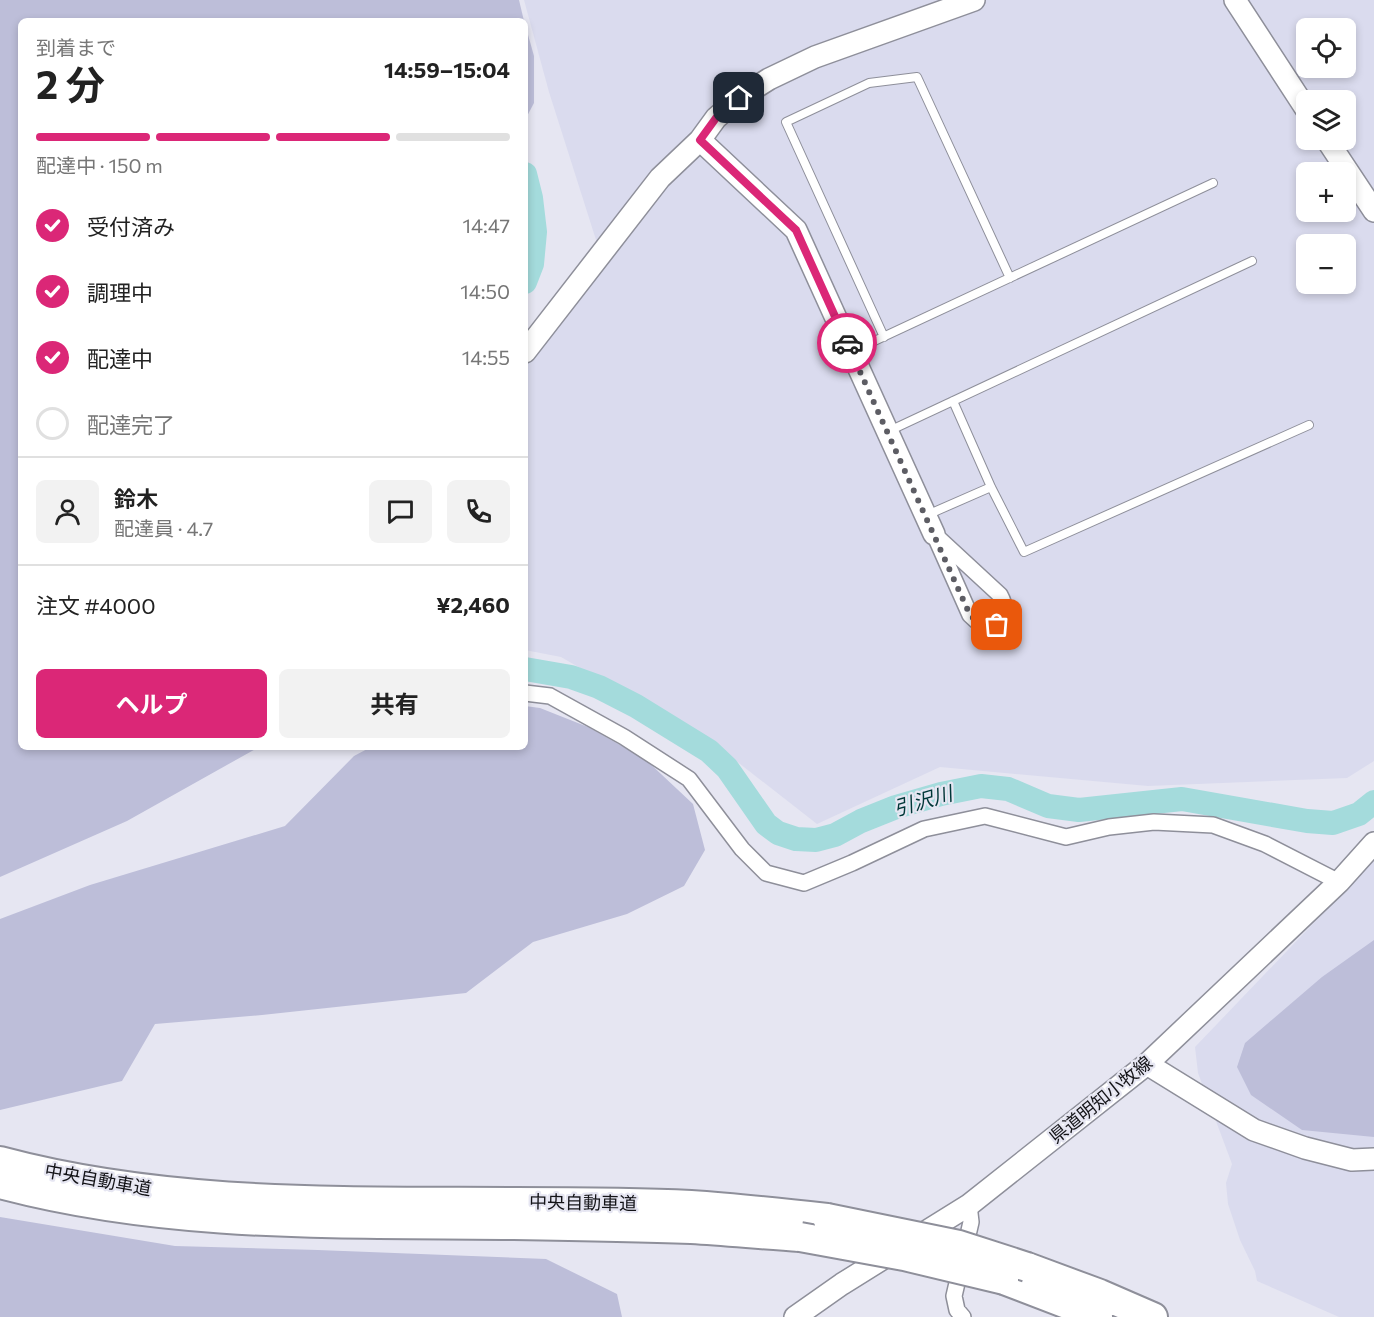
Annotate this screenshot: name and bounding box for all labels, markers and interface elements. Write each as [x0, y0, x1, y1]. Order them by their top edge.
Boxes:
map controls [1296, 18, 1356, 294]
button: locate [1296, 18, 1356, 78]
text: 到着まで [36, 35, 116, 59]
text: 14:59–15:04 [384, 56, 510, 83]
text: 2 分 [36, 59, 105, 107]
pin [713, 72, 764, 123]
icon: home [722, 81, 755, 114]
button: layers [1296, 90, 1356, 150]
text: 配達中 · 150 m [36, 153, 163, 177]
button: + [1296, 162, 1356, 222]
icon: check [36, 209, 69, 242]
text: 受付済み [87, 213, 175, 240]
text: 14:47 [463, 213, 510, 237]
button: − [1296, 234, 1356, 294]
icon: check [36, 275, 69, 308]
text: 調理中 [87, 279, 153, 306]
text: 14:50 [460, 279, 510, 303]
courier [817, 313, 877, 373]
icon: car [831, 327, 864, 360]
icon: check [36, 341, 69, 374]
text: 配達中 [87, 345, 153, 372]
text: 14:55 [462, 345, 510, 369]
text: 配達完了 [87, 411, 175, 438]
button: person [36, 480, 99, 543]
button: chat [369, 480, 432, 543]
button: phone [447, 480, 510, 543]
text: 鈴木 [114, 485, 158, 512]
text: 配達員 · 4.7 [114, 516, 213, 540]
text: ¥2,460 [436, 591, 510, 618]
text: 注文 #4000 [36, 592, 156, 619]
pin [971, 599, 1022, 650]
icon: bag [980, 608, 1013, 641]
button: ヘルプ [36, 669, 267, 738]
button: 共有 [279, 669, 510, 738]
water label: 引沢川 [891, 780, 957, 820]
street label: 県道明知小牧線 [1044, 1051, 1156, 1147]
street label: 中央自動車道 [43, 1159, 153, 1199]
street label: 中央自動車道 [529, 1190, 637, 1214]

